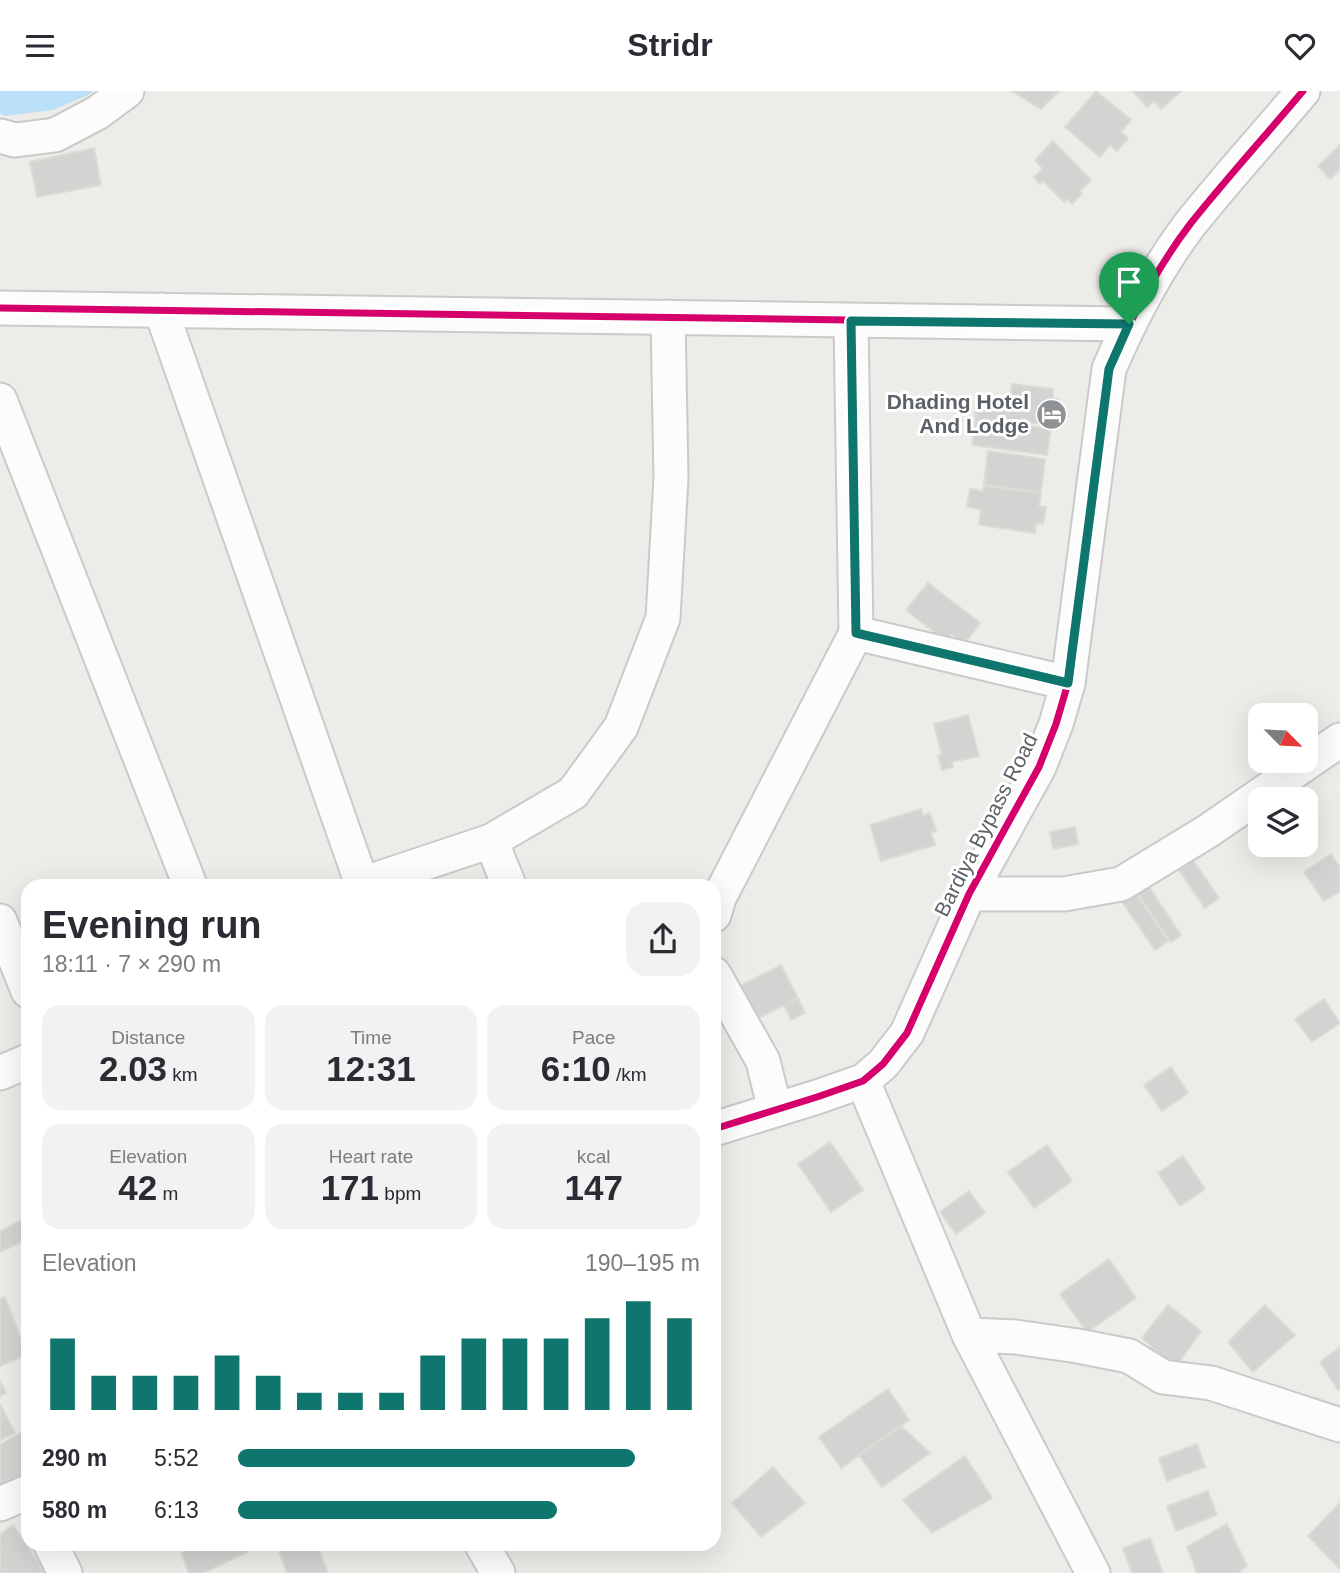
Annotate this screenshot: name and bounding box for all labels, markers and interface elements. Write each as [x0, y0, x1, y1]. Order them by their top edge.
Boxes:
icon: menu [21, 27, 59, 65]
text: Stridr [627, 27, 713, 63]
icon: heart [1281, 27, 1319, 65]
pin [1099, 252, 1159, 324]
icon: arrive [1110, 263, 1148, 301]
place label: Dhading Hotel And Lodge [887, 390, 1029, 437]
hotel icon: Dhading Hotel And Lodge [1035, 397, 1069, 431]
north arrow [1248, 703, 1318, 773]
map controls [1248, 703, 1318, 857]
street label: Bardiya Bypass Road [929, 730, 1042, 920]
button: layers [1248, 787, 1318, 857]
button: share [626, 902, 700, 976]
text: Evening run [42, 904, 262, 946]
text: 18:11 · 7 × 290 m [42, 951, 221, 977]
text: Distance [111, 1027, 185, 1048]
text: Time [350, 1027, 392, 1048]
text: Pace [572, 1027, 615, 1048]
text: 2.03 [99, 1049, 167, 1088]
text: 12:31 [326, 1049, 416, 1088]
text: 6:10 [541, 1049, 611, 1088]
text: km [167, 1064, 198, 1085]
text: /km [611, 1064, 647, 1085]
text: Elevation [109, 1146, 187, 1167]
text: Heart rate [329, 1146, 413, 1167]
text: kcal [577, 1146, 611, 1167]
text: 42 [118, 1168, 157, 1207]
text: 171 [321, 1168, 379, 1207]
text: 147 [564, 1168, 623, 1207]
text: m [157, 1183, 178, 1204]
text: bpm [379, 1183, 421, 1204]
text: Elevation [42, 1250, 137, 1276]
text: 190–195 m [585, 1250, 700, 1276]
text: 290 m [42, 1445, 107, 1471]
text: 5:52 [154, 1445, 199, 1471]
text: 580 m [42, 1497, 107, 1523]
text: 6:13 [154, 1497, 199, 1523]

